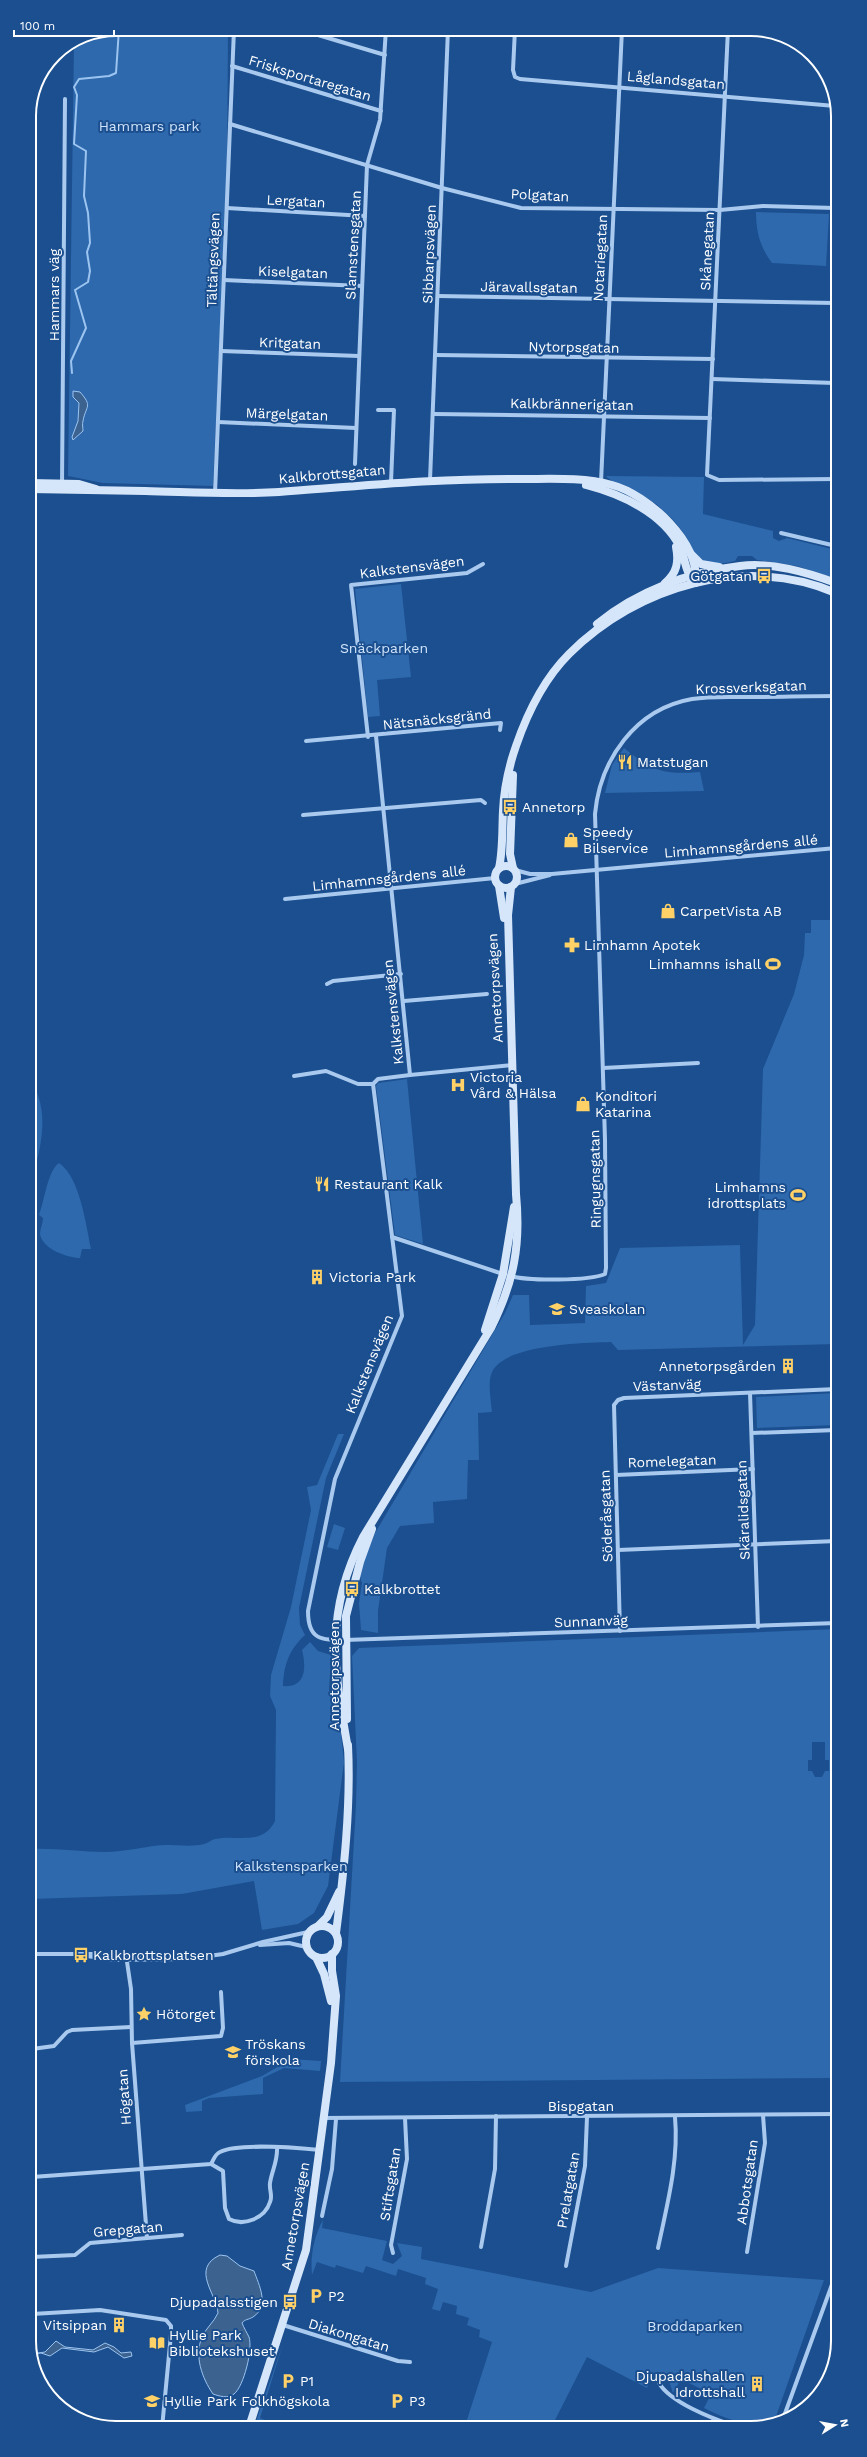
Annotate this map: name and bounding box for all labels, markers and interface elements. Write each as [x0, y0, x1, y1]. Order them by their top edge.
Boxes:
scale bar [14, 12, 114, 38]
text: 100 m [20, 19, 55, 33]
street label: Frisksportaregatan [247, 52, 373, 104]
street label: Låglandsgatan [626, 68, 726, 92]
park label: Hammars park [99, 118, 199, 134]
street label: Polgatan [510, 185, 570, 205]
street label: Slamstensgatan [342, 190, 364, 300]
street label: Lergatan [266, 191, 326, 211]
street label: Sibbarpsvägen [419, 204, 439, 304]
street label: Skånegatan [697, 211, 717, 291]
street label: Tältängsvägen [203, 212, 223, 308]
street label: Notariegatan [590, 214, 610, 302]
street label: Hammars väg [46, 248, 62, 341]
street label: Kiselgatan [258, 263, 328, 281]
street label: Järavallsgatan [480, 278, 578, 296]
street label: Kritgatan [259, 334, 321, 352]
street label: Nytorpsgatan [528, 338, 620, 356]
street label: Kalkbrännerigatan [510, 395, 634, 413]
street label: Märgelgatan [245, 405, 329, 423]
street label: Kalkbrottsgatan [278, 461, 386, 487]
street label: Kalkstensvägen [359, 553, 465, 581]
bus stop icon: Götgatan [755, 567, 773, 585]
place label: Götgatan [690, 568, 752, 584]
park label: Snäckparken [340, 640, 428, 656]
street label: Krossverksgatan [695, 677, 807, 697]
street label: Nätsnäcksgränd [382, 705, 492, 733]
restaurant icon: Matstugan [616, 753, 634, 771]
place label: Matstugan [637, 754, 708, 770]
bus stop icon: Annetorp [501, 798, 519, 816]
place label: Annetorp [522, 799, 585, 815]
place label: Speedy Bilservice [583, 824, 648, 856]
shop icon: Speedy Bilservice [562, 831, 580, 849]
street label: Limhamnsgårdens allé [663, 831, 819, 861]
street label: Limhamnsgårdens allé [311, 862, 467, 894]
shop icon: CarpetVista AB [659, 902, 677, 920]
place label: CarpetVista AB [680, 903, 782, 919]
street label: Annetorpsvägen [484, 933, 506, 1043]
pharmacy icon: Limhamn Apotek [563, 936, 581, 954]
place label: Limhamn Apotek [584, 937, 700, 953]
sports icon: Limhamns ishall [764, 955, 782, 973]
place label: Limhamns ishall [649, 956, 762, 972]
street label: Kalkstensvägen [380, 959, 406, 1065]
place label: Victoria Vård & Hälsa [470, 1069, 556, 1101]
hospital icon: Victoria Vård & Hälsa [449, 1076, 467, 1094]
place label: Konditori Katarina [595, 1088, 657, 1120]
shop icon: Konditori Katarina [574, 1095, 592, 1113]
street label: Ringugnsgatan [586, 1129, 604, 1229]
restaurant icon: Restaurant Kalk [313, 1175, 331, 1193]
place label: Restaurant Kalk [334, 1176, 443, 1192]
place label: Limhamns idrottsplats [708, 1179, 786, 1211]
sports icon: Limhamns idrottsplats [789, 1186, 807, 1204]
building icon: Victoria Park [308, 1268, 326, 1286]
place label: Victoria Park [329, 1269, 416, 1285]
school or university icon: Sveaskolan [548, 1300, 566, 1318]
place label: Sveaskolan [569, 1301, 646, 1317]
street label: Kalkstensvägen [342, 1312, 396, 1416]
building icon: Annetorpsgården [779, 1357, 797, 1375]
place label: Annetorpsgården [659, 1358, 776, 1374]
street label: Västanväg [633, 1376, 702, 1394]
street label: Romelegatan [627, 1451, 717, 1471]
street label: Skäralidsgatan [733, 1460, 753, 1560]
street label: Söderåsgatan [596, 1469, 616, 1563]
bus stop icon: Kalkbrottet [343, 1580, 361, 1598]
place label: Kalkbrottet [364, 1581, 440, 1597]
street label: Sunnanväg [554, 1612, 629, 1630]
street label: Annetorpsvägen [326, 1621, 342, 1731]
park label: Kalkstensparken [234, 1858, 348, 1874]
bus stop icon: Kalkbrottsplatsen [72, 1946, 90, 1964]
place label: Kalkbrottsplatsen [93, 1947, 214, 1963]
place icon: Hötorget [135, 2005, 153, 2023]
place label: Hötorget [156, 2006, 215, 2022]
place label: Tröskans förskola [245, 2036, 306, 2068]
school or university icon: Tröskans förskola [224, 2043, 242, 2061]
street label: Högatan [114, 2068, 134, 2126]
street label: Bispgatan [548, 2098, 614, 2114]
street label: Abbotsgatan [733, 2138, 761, 2226]
street label: Stiftsgatan [376, 2146, 404, 2222]
street label: Prelatgatan [553, 2150, 583, 2230]
street label: Annetorpsvägen [278, 2161, 312, 2271]
street label: Grepgatan [92, 2218, 164, 2240]
parking icon: P2 [307, 2287, 325, 2305]
place label: P2 [328, 2288, 345, 2304]
bus stop icon: Djupadalsstigen [281, 2293, 299, 2311]
place label: Djupadalsstigen [169, 2294, 278, 2310]
street label: Diakongatan [307, 2315, 391, 2355]
building icon: Vitsippan [110, 2316, 128, 2334]
place label: Vitsippan [43, 2317, 107, 2333]
park label: Broddaparken [647, 2318, 743, 2334]
place label: Hyllie Park Bibliotekshuset [169, 2327, 275, 2359]
library icon: Hyllie Park Bibliotekshuset [148, 2334, 166, 2352]
place label: Djupadalshallen Idrottshall [636, 2368, 746, 2400]
parking icon: P1 [279, 2372, 297, 2390]
place label: P1 [300, 2373, 314, 2389]
building icon: Djupadalshallen Idrottshall [748, 2375, 766, 2393]
school or university icon: Hyllie Park Folkhögskola [143, 2392, 161, 2410]
parking icon: P3 [388, 2392, 406, 2410]
place label: Hyllie Park Folkhögskola [164, 2393, 330, 2409]
place label: P3 [409, 2393, 426, 2409]
north arrow [815, 2405, 855, 2445]
text: N [837, 2418, 851, 2428]

